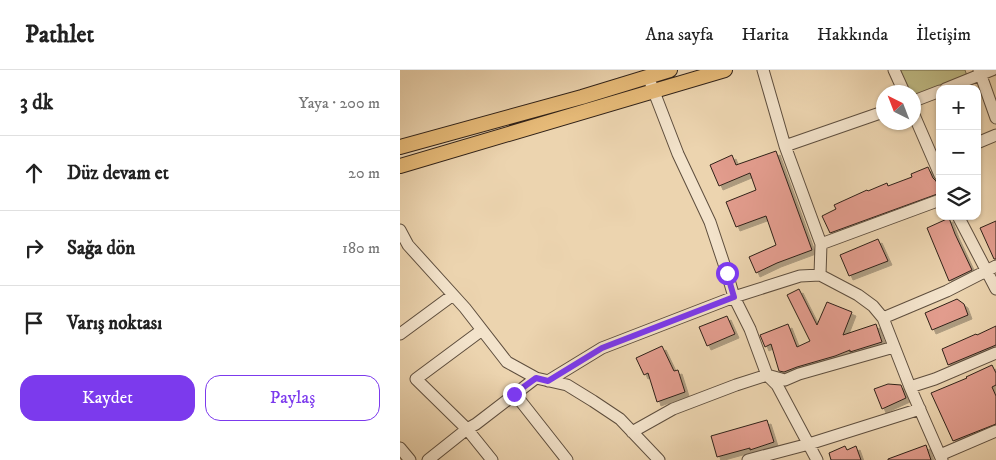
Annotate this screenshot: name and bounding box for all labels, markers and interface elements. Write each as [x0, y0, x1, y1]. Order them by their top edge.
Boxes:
text: Pathlet [25, 20, 94, 50]
text: Ana sayfa [646, 24, 713, 46]
text: Harita [741, 24, 789, 46]
text: Hakkında [817, 24, 888, 46]
text: İletişim [916, 24, 971, 46]
north arrow [876, 85, 921, 130]
map controls [936, 85, 981, 220]
button: + [936, 85, 981, 130]
text: 3 dk [20, 90, 53, 116]
text: Yaya · 200 m [299, 93, 380, 113]
button: − [936, 130, 981, 175]
icon: ahead [20, 159, 48, 187]
text: Düz devam et [67, 162, 169, 185]
text: 20 m [348, 163, 380, 183]
button: layers [936, 175, 981, 220]
icon: right [20, 234, 48, 262]
text: Sağa dön [67, 237, 135, 260]
text: 180 m [342, 238, 380, 258]
route start [716, 262, 739, 285]
icon: arrive [20, 309, 48, 337]
text: Varış noktası [67, 312, 162, 335]
button: Kaydet [20, 375, 195, 421]
button: Paylaş [205, 375, 380, 421]
route end [503, 383, 526, 406]

